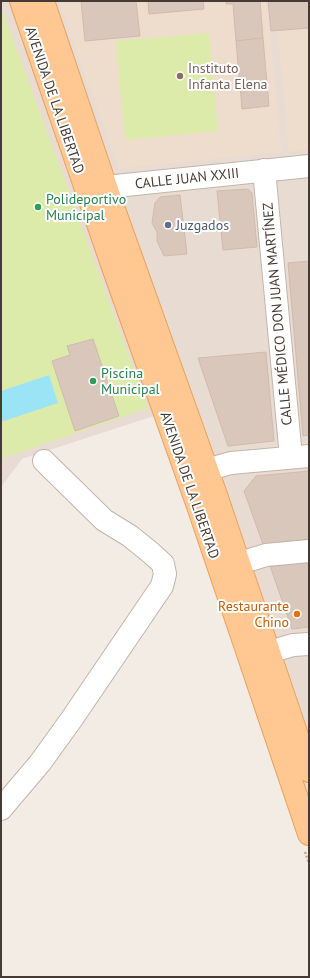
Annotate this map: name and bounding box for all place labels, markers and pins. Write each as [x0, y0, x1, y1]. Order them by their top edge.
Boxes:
place label: Instituto Infanta Elena [188, 59, 268, 93]
marker: Instituto Infanta Elena [175, 71, 185, 81]
place label: Polideportivo Municipal [46, 190, 126, 224]
marker: Polideportivo Municipal [33, 202, 43, 212]
place label: Juzgados [175, 216, 229, 234]
marker: Juzgados [163, 220, 173, 230]
place label: Piscina Municipal [101, 364, 160, 398]
marker: Piscina Municipal [88, 376, 98, 386]
place label: Restaurante Chino [218, 597, 289, 631]
marker: Restaurante Chino [292, 609, 302, 619]

